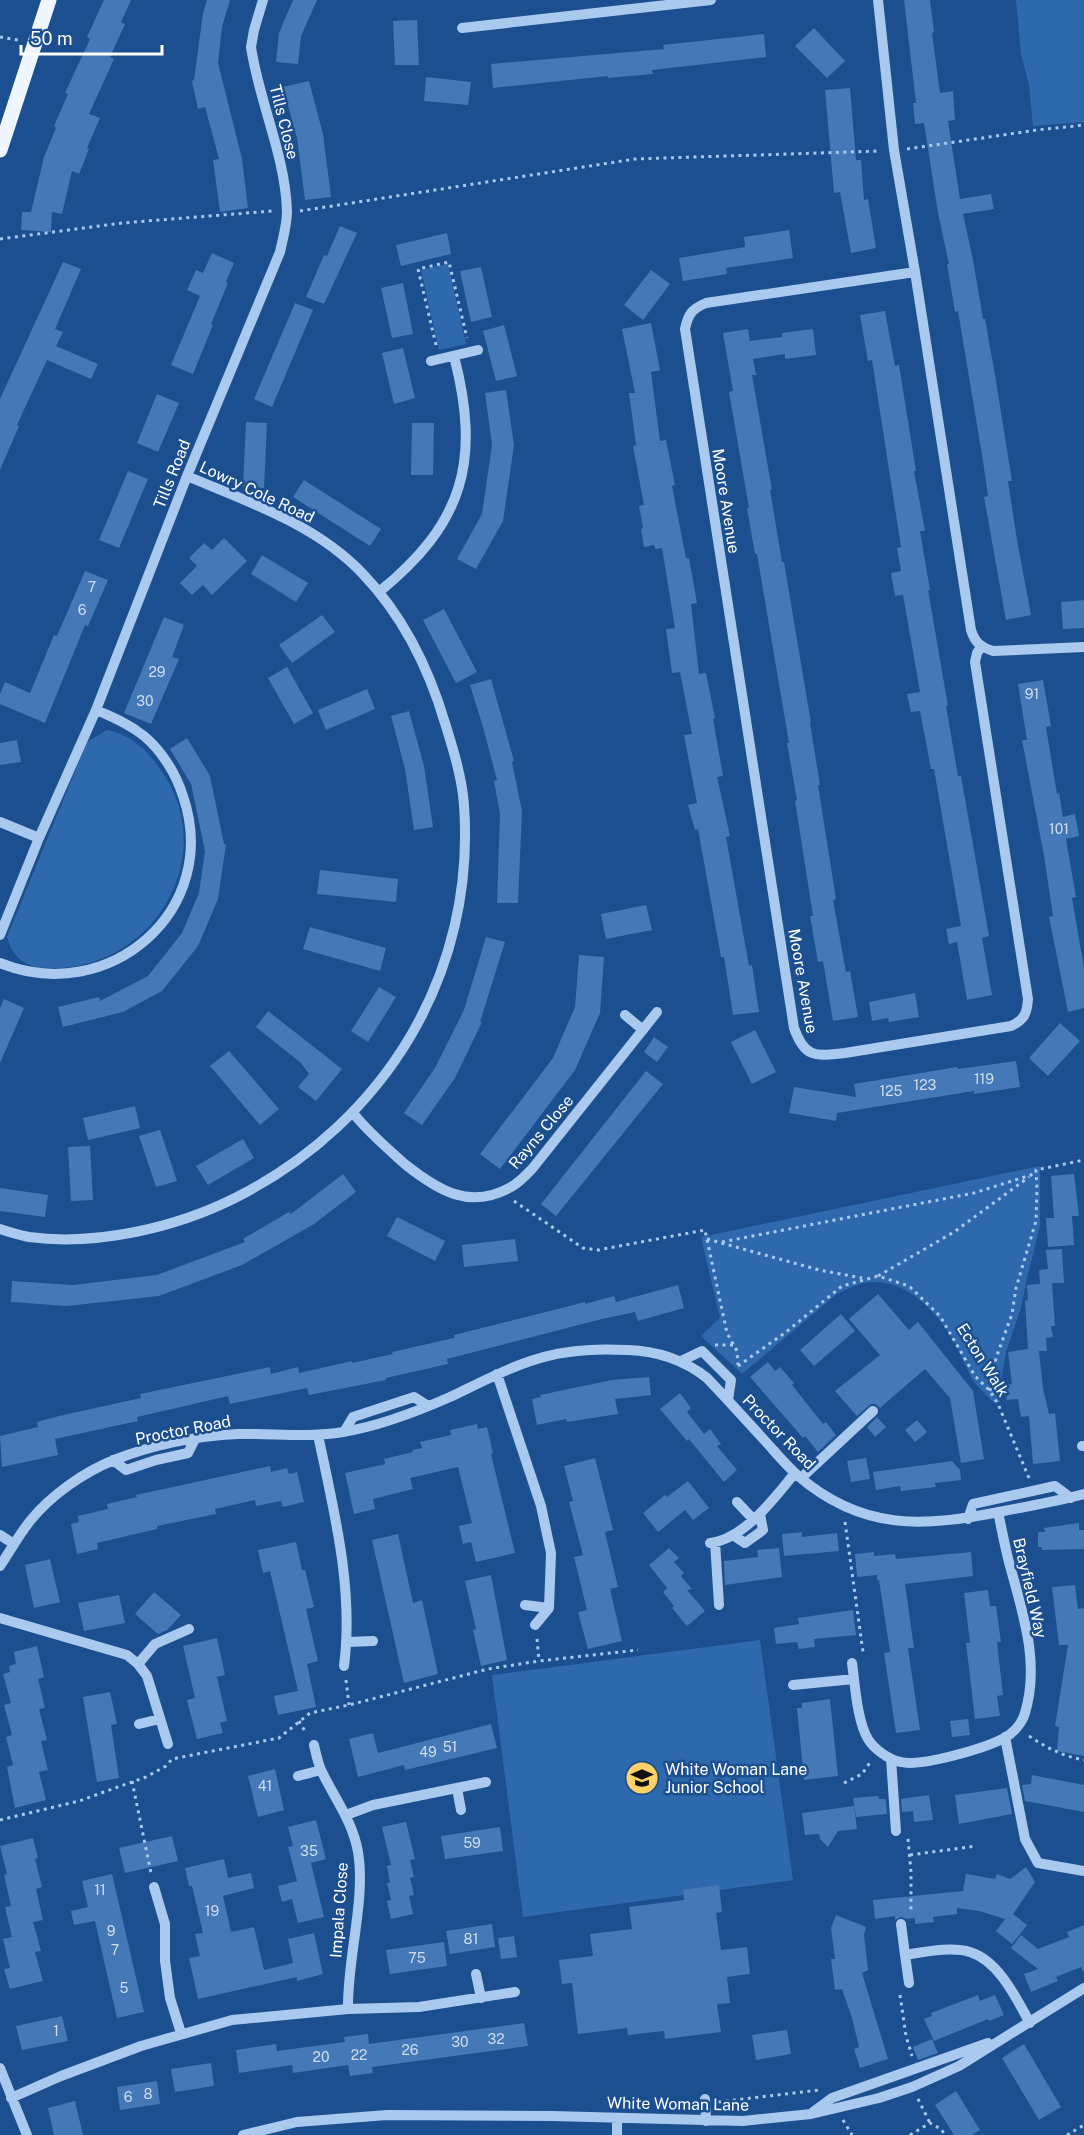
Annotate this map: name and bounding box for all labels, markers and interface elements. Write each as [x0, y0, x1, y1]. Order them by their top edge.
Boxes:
scale bar [21, 18, 162, 56]
text: 50 m [30, 28, 73, 49]
street label: Tills Close [266, 83, 302, 161]
street label: Tills Road [150, 437, 194, 511]
street label: Moore Avenue [708, 447, 744, 555]
street label: Lowry Cole Road [197, 457, 317, 527]
house number: 7 [88, 579, 96, 595]
house number: 6 [78, 602, 87, 618]
house number: 29 [148, 664, 166, 680]
house number: 91 [1025, 686, 1039, 702]
house number: 30 [136, 693, 154, 709]
house number: 101 [1049, 821, 1069, 837]
street label: Moore Avenue [784, 927, 822, 1035]
house number: 119 [974, 1071, 994, 1087]
house number: 123 [914, 1077, 937, 1093]
house number: 125 [879, 1083, 903, 1099]
street label: Rayns Close [505, 1091, 577, 1173]
street label: Ecton Walk [953, 1320, 1013, 1400]
street label: Proctor Road [739, 1391, 819, 1473]
street label: Proctor Road [134, 1411, 232, 1449]
street label: Brayfield Way [1009, 1536, 1051, 1640]
house number: 51 [443, 1739, 457, 1755]
house number: 49 [419, 1744, 437, 1760]
school or university icon: White Woman Lane Junior School [624, 1760, 660, 1796]
place label: White Woman Lane Junior School [665, 1760, 807, 1797]
house number: 41 [258, 1778, 272, 1794]
house number: 59 [463, 1835, 481, 1851]
house number: 35 [300, 1843, 318, 1859]
street label: Impala Close [326, 1862, 352, 1958]
house number: 11 [94, 1882, 106, 1898]
house number: 19 [205, 1903, 219, 1919]
house number: 9 [107, 1923, 116, 1939]
house number: 81 [464, 1931, 478, 1947]
house number: 7 [111, 1942, 119, 1958]
house number: 75 [408, 1950, 426, 1966]
house number: 5 [120, 1980, 129, 1996]
house number: 1 [53, 2023, 59, 2039]
house number: 32 [487, 2031, 505, 2047]
house number: 30 [451, 2034, 469, 2050]
house number: 26 [401, 2042, 419, 2058]
house number: 22 [351, 2047, 367, 2063]
house number: 20 [313, 2049, 329, 2065]
house number: 8 [143, 2086, 153, 2102]
house number: 6 [124, 2089, 133, 2105]
street label: White Woman Lane [607, 2093, 749, 2115]

